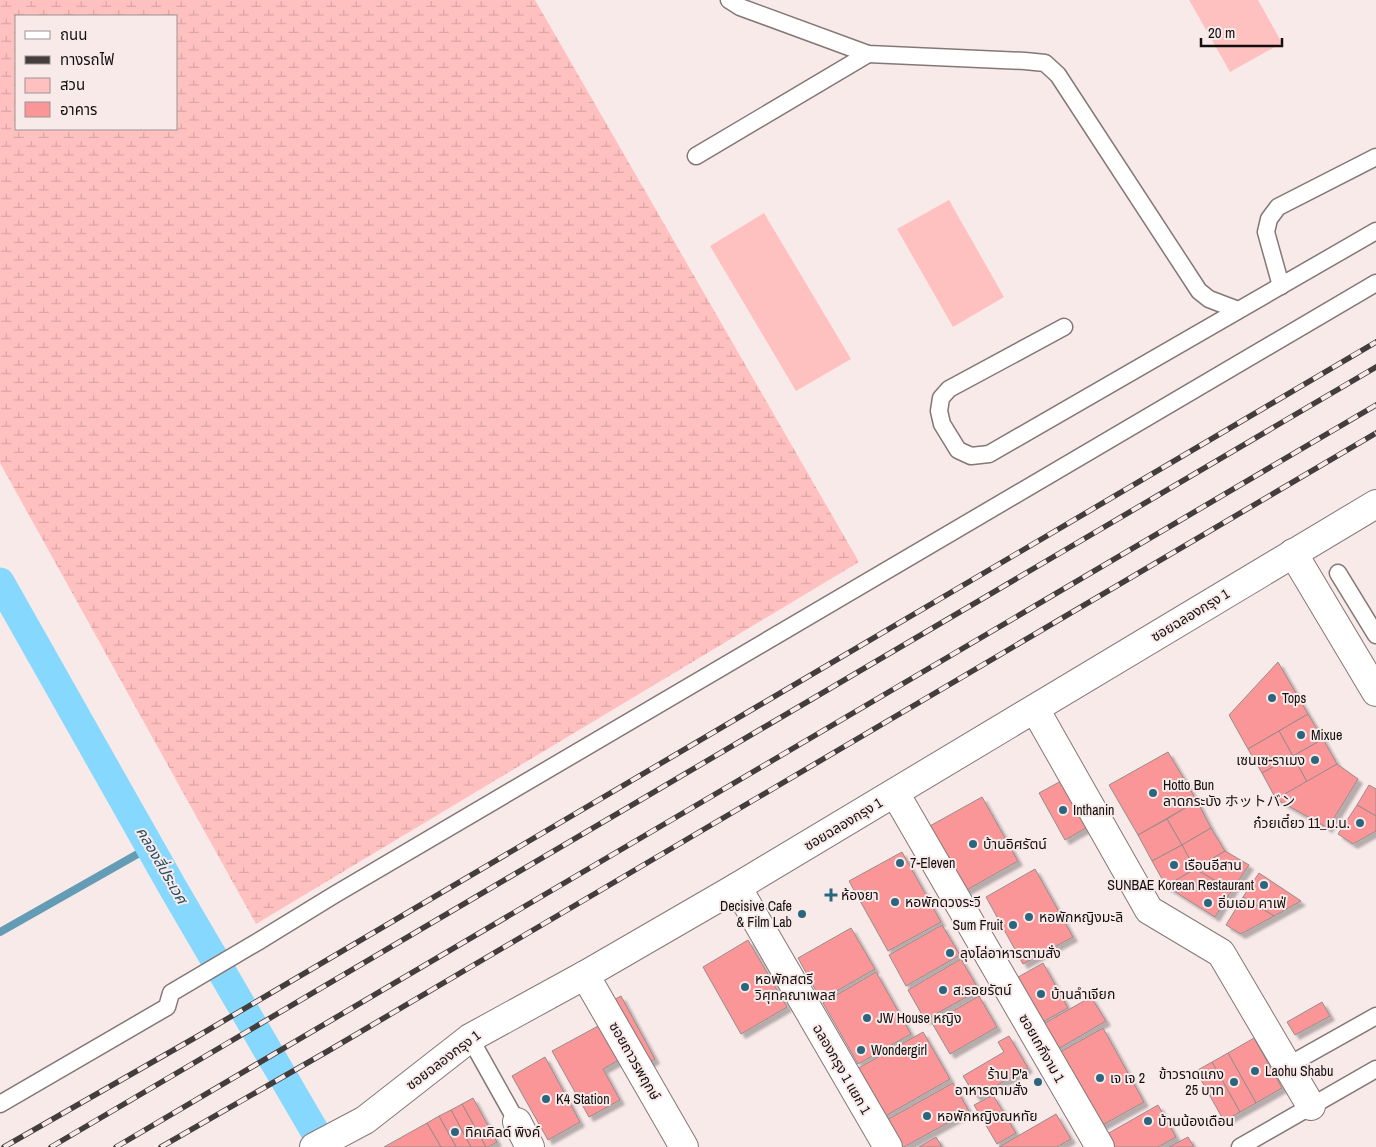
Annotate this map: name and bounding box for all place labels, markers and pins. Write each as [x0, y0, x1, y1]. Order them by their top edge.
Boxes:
place label: Tops [1282, 689, 1307, 707]
marker: Tops [1266, 692, 1278, 704]
place label: Mixue [1311, 726, 1342, 744]
marker: Mixue [1295, 729, 1307, 741]
place label: เซนเซ-ราเมง [1236, 751, 1305, 769]
marker: เซนเซ-ราเมง [1309, 754, 1321, 766]
place label: Hotto Bun ลาดกระบัง ホットバン [1163, 776, 1295, 810]
marker: Hotto Bun ลาดกระบัง ホットバン [1147, 787, 1159, 799]
place label: Inthanin [1073, 801, 1115, 819]
marker: Inthanin [1057, 804, 1069, 816]
place label: ก๋วยเตี๋ยว 11_ม.น. [1253, 813, 1350, 832]
marker: ก๋วยเตี๋ยว 11_ม.น. [1354, 817, 1366, 829]
place label: บ้านอิศรัตน์ [983, 835, 1047, 853]
marker: บ้านอิศรัตน์ [967, 838, 979, 850]
place label: 7-Eleven [910, 854, 955, 872]
place label: เรือนอีสาน [1184, 856, 1242, 874]
marker: 7-Eleven [894, 857, 906, 869]
marker: เรือนอีสาน [1168, 859, 1180, 871]
place label: SUNBAE Korean Restaurant [1107, 876, 1254, 894]
marker: SUNBAE Korean Restaurant [1258, 879, 1270, 891]
place label: ห้องยา [841, 886, 879, 904]
marker: ห้องยา [825, 889, 837, 901]
place label: หอพักดวงระวี [905, 893, 981, 911]
place label: อิ่มเอม คาเฟ่ [1218, 894, 1287, 912]
marker: หอพักดวงระวี [889, 896, 901, 908]
place label: Decisive Cafe & Film Lab [720, 897, 792, 931]
marker: อิ่มเอม คาเฟ่ [1202, 897, 1214, 909]
marker: Decisive Cafe & Film Lab [796, 908, 808, 920]
place label: หอพักหญิงมะลิ [1039, 908, 1123, 926]
marker: หอพักหญิงมะลิ [1023, 911, 1035, 923]
place label: Sum Fruit [953, 916, 1003, 934]
marker: Sum Fruit [1007, 919, 1019, 931]
place label: ลุงโล่อาหารตามสั่ง [960, 944, 1061, 962]
marker: ลุงโล่อาหารตามสั่ง [944, 947, 956, 959]
place label: หอพักสตรี วิศุทคณาเพลส [754, 970, 836, 1004]
marker: หอพักสตรี วิศุทคณาเพลส [739, 981, 751, 993]
place label: ส.รอยรัตน์ [953, 981, 1012, 999]
marker: ส.รอยรัตน์ [937, 984, 949, 996]
place label: บ้านลำเจียก [1051, 985, 1115, 1003]
marker: บ้านลำเจียก [1035, 988, 1047, 1000]
place label: JW House หญิง [877, 1009, 962, 1027]
marker: JW House หญิง [861, 1012, 873, 1024]
place label: Wondergirl [871, 1041, 927, 1059]
marker: Wondergirl [855, 1044, 867, 1056]
place label: Laohu Shabu [1265, 1062, 1333, 1080]
place label: ร้าน P'a อาหารตามสั่ง [955, 1065, 1029, 1099]
place label: ข้าวราดแกง 25 บาท [1159, 1065, 1224, 1099]
marker: Laohu Shabu [1249, 1065, 1261, 1077]
place label: เจ เจ 2 [1110, 1069, 1145, 1087]
marker: เจ เจ 2 [1094, 1072, 1106, 1084]
marker: ร้าน P'a อาหารตามสั่ง [1032, 1076, 1044, 1088]
marker: ข้าวราดแกง 25 บาท [1228, 1076, 1240, 1088]
place label: K4 Station [556, 1090, 610, 1108]
marker: K4 Station [540, 1093, 552, 1105]
place label: หอพักหญิงณหทัย [937, 1107, 1038, 1125]
marker: หอพักหญิงณหทัย [921, 1110, 933, 1122]
place label: บ้านน้องเดือน [1158, 1112, 1234, 1130]
marker: บ้านน้องเดือน [1142, 1115, 1154, 1127]
place label: ทิคเคิลด์ พิงค์ [465, 1123, 540, 1141]
marker: ทิคเคิลด์ พิงค์ [449, 1126, 461, 1138]

